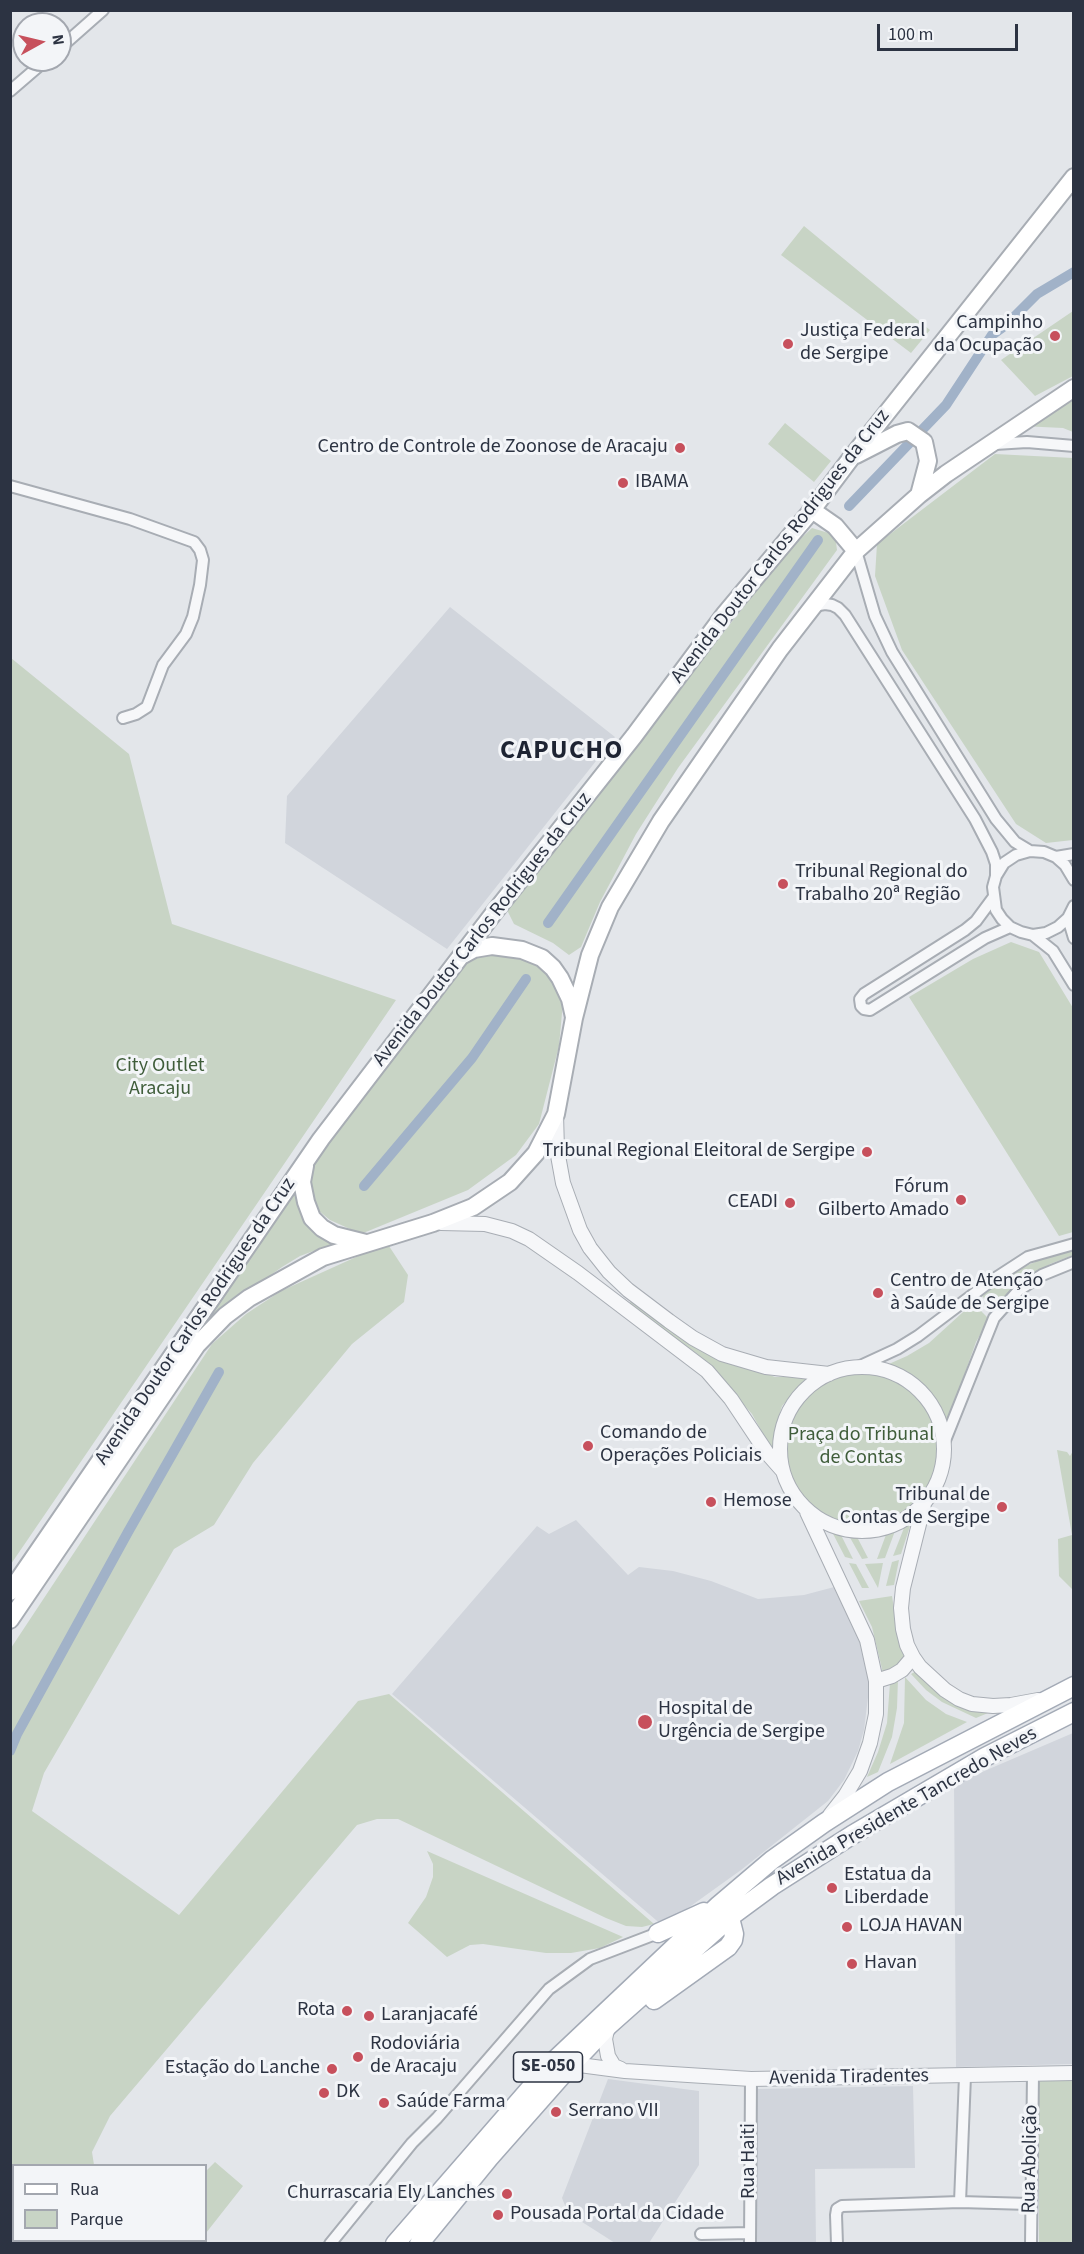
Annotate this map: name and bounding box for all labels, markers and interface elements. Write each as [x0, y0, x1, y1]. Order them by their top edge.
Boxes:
north arrow [12, 12, 72, 72]
scale bar [880, 12, 1021, 50]
text: 100 m [888, 22, 933, 47]
text: N [46, 33, 69, 47]
place label: Campinho da Ocupação [934, 312, 1043, 359]
place label: Justiça Federal de Sergipe [800, 320, 925, 367]
marker: Campinho da Ocupação [1048, 329, 1062, 343]
marker: Justiça Federal de Sergipe [781, 337, 795, 351]
street label: Avenida Doutor Carlos Rodrigues da Cruz [667, 405, 895, 689]
place label: Centro de Controle de Zoonose de Aracaju [317, 436, 668, 460]
marker: Centro de Controle de Zoonose de Aracaju [673, 441, 687, 455]
place label: IBAMA [635, 471, 688, 495]
marker: IBAMA [616, 476, 630, 490]
district label: CAPUCHO [500, 736, 624, 768]
street label: Avenida Doutor Carlos Rodrigues da Cruz [369, 788, 597, 1072]
place label: Tribunal Regional do Trabalho 20ª Região [795, 861, 968, 908]
marker: Tribunal Regional do Trabalho 20ª Região [776, 877, 790, 891]
park label: City Outlet Aracaju [116, 1055, 204, 1102]
place label: Tribunal Regional Eleitoral de Sergipe [543, 1140, 855, 1164]
marker: Tribunal Regional Eleitoral de Sergipe [860, 1145, 874, 1159]
street label: Avenida Doutor Carlos Rodrigues da Cruz [91, 1174, 301, 1470]
place label: Fórum Gilberto Amado [818, 1176, 949, 1223]
place label: CEADI [728, 1191, 778, 1215]
marker: Fórum Gilberto Amado [954, 1193, 968, 1207]
marker: CEADI [783, 1196, 797, 1210]
place label: Centro de Atenção à Saúde de Sergipe [890, 1270, 1049, 1317]
marker: Centro de Atenção à Saúde de Sergipe [871, 1286, 885, 1300]
place label: Comando de Operações Policiais [600, 1422, 762, 1469]
park label: Praça do Tribunal de Contas [788, 1424, 934, 1471]
marker: Comando de Operações Policiais [581, 1439, 595, 1453]
place label: Tribunal de Contas de Sergipe [840, 1484, 990, 1531]
place label: Hemose [723, 1490, 792, 1514]
marker: Hemose [704, 1495, 718, 1509]
marker: Tribunal de Contas de Sergipe [995, 1500, 1009, 1514]
place label: Hospital de Urgência de Sergipe [658, 1698, 825, 1745]
marker: Hospital de Urgência de Sergipe [636, 1713, 654, 1731]
street label: Avenida Presidente Tancredo Neves [772, 1722, 1042, 1892]
place label: Estatua da Liberdade [844, 1864, 932, 1911]
marker: Estatua da Liberdade [825, 1881, 839, 1895]
place label: LOJA HAVAN [859, 1915, 963, 1939]
marker: LOJA HAVAN [840, 1920, 854, 1934]
place label: Havan [864, 1952, 917, 1976]
marker: Havan [845, 1957, 859, 1971]
place label: Rota [297, 1999, 335, 2023]
marker: Rota [340, 2004, 354, 2018]
place label: Laranjacafé [381, 2004, 478, 2028]
marker: Laranjacafé [362, 2009, 376, 2023]
place label: Rodoviária de Aracaju [370, 2033, 460, 2080]
marker: Rodoviária de Aracaju [351, 2050, 365, 2064]
road number: SE-050 [514, 2052, 582, 2082]
place label: Estação do Lanche [165, 2057, 320, 2081]
marker: Estação do Lanche [325, 2062, 339, 2076]
street label: Avenida Tiradentes [769, 2065, 929, 2091]
place label: DK [336, 2081, 360, 2105]
marker: DK [317, 2086, 331, 2100]
place label: Saúde Farma [396, 2091, 506, 2115]
marker: Saúde Farma [377, 2096, 391, 2110]
place label: Serrano VII [568, 2100, 659, 2124]
street label: Rua Abolição [1018, 2104, 1044, 2214]
marker: Serrano VII [549, 2105, 563, 2119]
street label: Rua Haiti [738, 2123, 762, 2199]
legend [12, 2164, 207, 2242]
text: Rua [70, 2177, 99, 2202]
place label: Churrascaria Ely Lanches [287, 2182, 495, 2206]
marker: Churrascaria Ely Lanches [500, 2187, 514, 2201]
place label: Pousada Portal da Cidade [510, 2203, 724, 2227]
text: Parque [70, 2207, 123, 2232]
marker: Pousada Portal da Cidade [491, 2208, 505, 2222]

